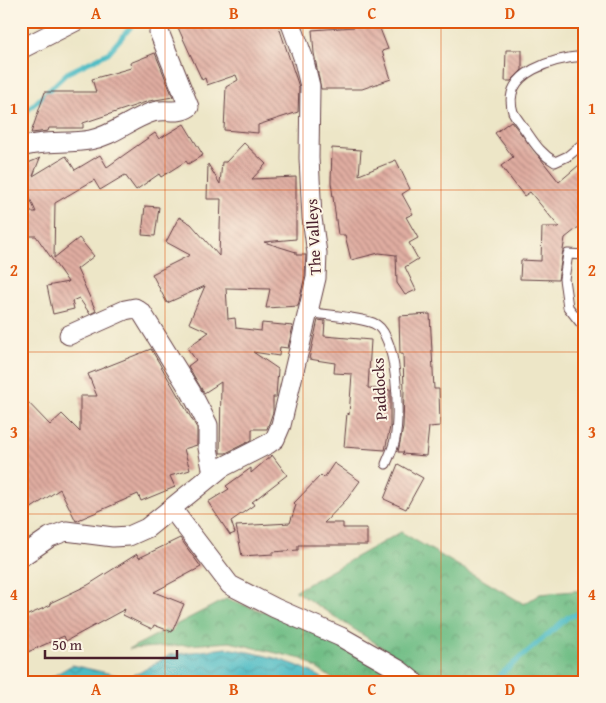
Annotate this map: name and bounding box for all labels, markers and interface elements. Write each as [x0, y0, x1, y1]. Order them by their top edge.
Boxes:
text: A [91, 1, 102, 25]
text: B [229, 1, 239, 25]
text: C [367, 1, 377, 25]
text: D [505, 1, 515, 25]
text: 1 [10, 96, 18, 120]
text: 1 [588, 96, 596, 120]
street label: The Valleys [299, 198, 327, 276]
text: 2 [10, 258, 18, 282]
text: 2 [588, 258, 596, 282]
street label: Paddocks [365, 357, 393, 421]
text: 3 [10, 420, 18, 444]
text: 3 [588, 420, 596, 444]
text: 4 [10, 582, 18, 606]
text: 4 [588, 582, 596, 606]
scale bar [45, 628, 178, 660]
text: 50 m [52, 634, 83, 655]
text: A [91, 677, 102, 701]
text: B [229, 677, 239, 701]
text: C [367, 677, 377, 701]
text: D [505, 677, 515, 701]

